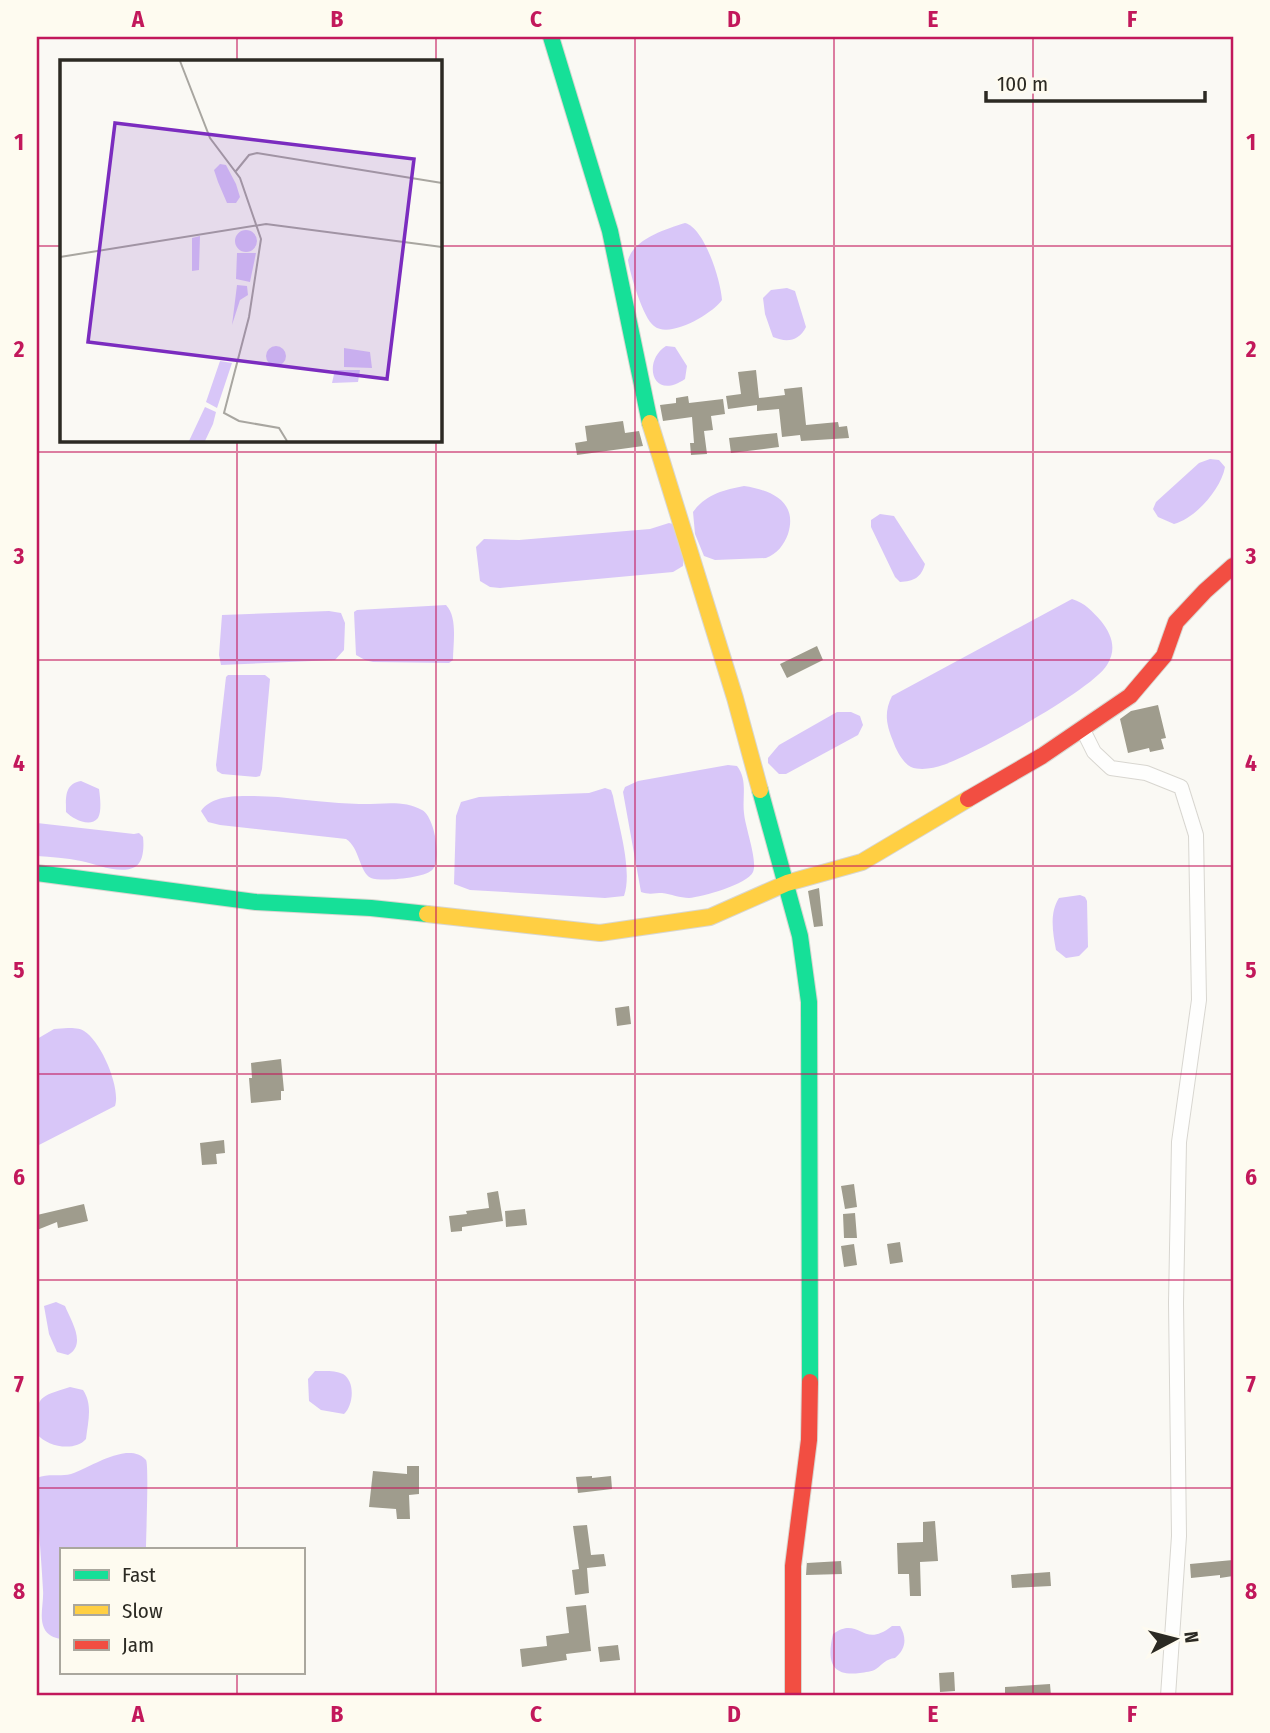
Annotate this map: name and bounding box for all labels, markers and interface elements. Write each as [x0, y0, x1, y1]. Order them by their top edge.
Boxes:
text: A [131, 5, 145, 33]
text: B [331, 5, 344, 33]
text: C [530, 5, 542, 33]
text: D [727, 5, 741, 33]
text: E [928, 5, 939, 33]
text: F [1127, 5, 1137, 33]
inset map [60, 60, 441, 441]
scale bar [986, 60, 1205, 104]
text: 100 m [997, 71, 1048, 97]
text: 1 [14, 128, 24, 156]
text: 1 [1246, 128, 1256, 156]
text: 2 [13, 335, 25, 363]
text: 2 [1245, 335, 1257, 363]
text: 3 [13, 542, 25, 570]
text: 3 [1245, 542, 1257, 570]
text: 4 [13, 749, 25, 777]
text: 4 [1245, 749, 1257, 777]
text: 5 [13, 956, 25, 984]
text: 5 [1245, 956, 1257, 984]
text: 6 [13, 1163, 25, 1191]
text: 6 [1245, 1163, 1257, 1191]
text: 7 [14, 1370, 24, 1398]
text: 7 [1246, 1370, 1256, 1398]
legend [60, 1548, 304, 1674]
text: Fast [122, 1562, 156, 1588]
text: 8 [13, 1577, 25, 1605]
text: 8 [1245, 1577, 1257, 1605]
text: Slow [122, 1598, 163, 1624]
north arrow [1140, 1604, 1210, 1674]
text: N [1179, 1630, 1203, 1644]
text: Jam [122, 1632, 154, 1658]
text: A [131, 1700, 145, 1728]
text: B [331, 1700, 344, 1728]
text: C [530, 1700, 542, 1728]
text: D [727, 1700, 741, 1728]
text: E [928, 1700, 939, 1728]
text: F [1127, 1700, 1137, 1728]

